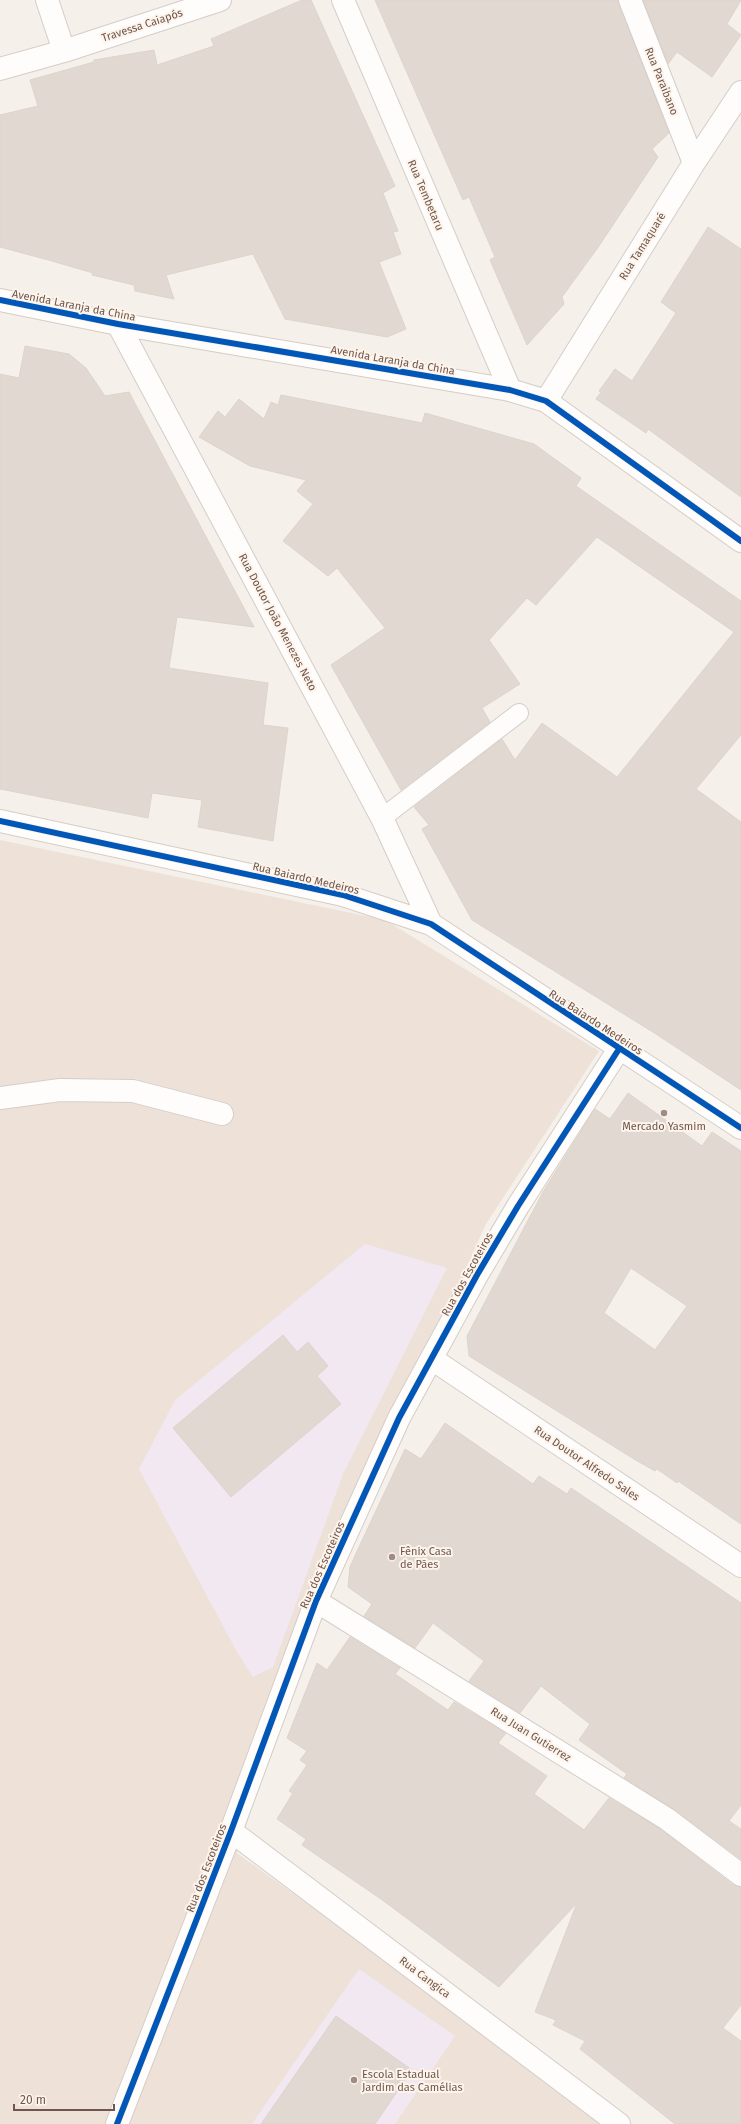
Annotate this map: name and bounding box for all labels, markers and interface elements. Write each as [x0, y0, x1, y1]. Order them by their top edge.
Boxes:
street label: Travessa Caiapós [100, 6, 184, 45]
street label: Rua Paraibano [642, 45, 681, 117]
street label: Rua Tembetaru [405, 158, 446, 232]
street label: Rua Tamaquaré [616, 210, 668, 283]
street label: Avenida Laranja da China [11, 287, 137, 324]
street label: Avenida Laranja da China [330, 343, 456, 378]
street label: Rua Doutor João Menezes Neto [236, 551, 319, 693]
street label: Rua Baiardo Medeiros [251, 860, 361, 897]
street label: Rua Baiardo Medeiros [546, 987, 645, 1058]
marker: Mercado Yasmim [659, 1108, 669, 1118]
place label: Mercado Yasmim [622, 1120, 706, 1133]
street label: Rua dos Escoteiros [439, 1230, 496, 1318]
street label: Rua Doutor Alfredo Sales [531, 1423, 642, 1504]
street label: Rua dos Escoteiros [297, 1520, 347, 1611]
place label: Fênix Casa de Pães [400, 1545, 452, 1571]
marker: Fênix Casa de Pães [387, 1552, 397, 1562]
street label: Rua Juan Gutierrez [488, 1704, 574, 1765]
street label: Rua dos Escoteiros [184, 1822, 229, 1914]
street label: Rua Cangica [397, 1954, 453, 2001]
place label: Escola Estadual Jardim das Camélias [362, 2068, 463, 2094]
marker: Escola Estadual Jardim das Camélias [349, 2075, 359, 2085]
scale bar [14, 2086, 114, 2112]
text: 20 m [20, 2093, 46, 2107]

